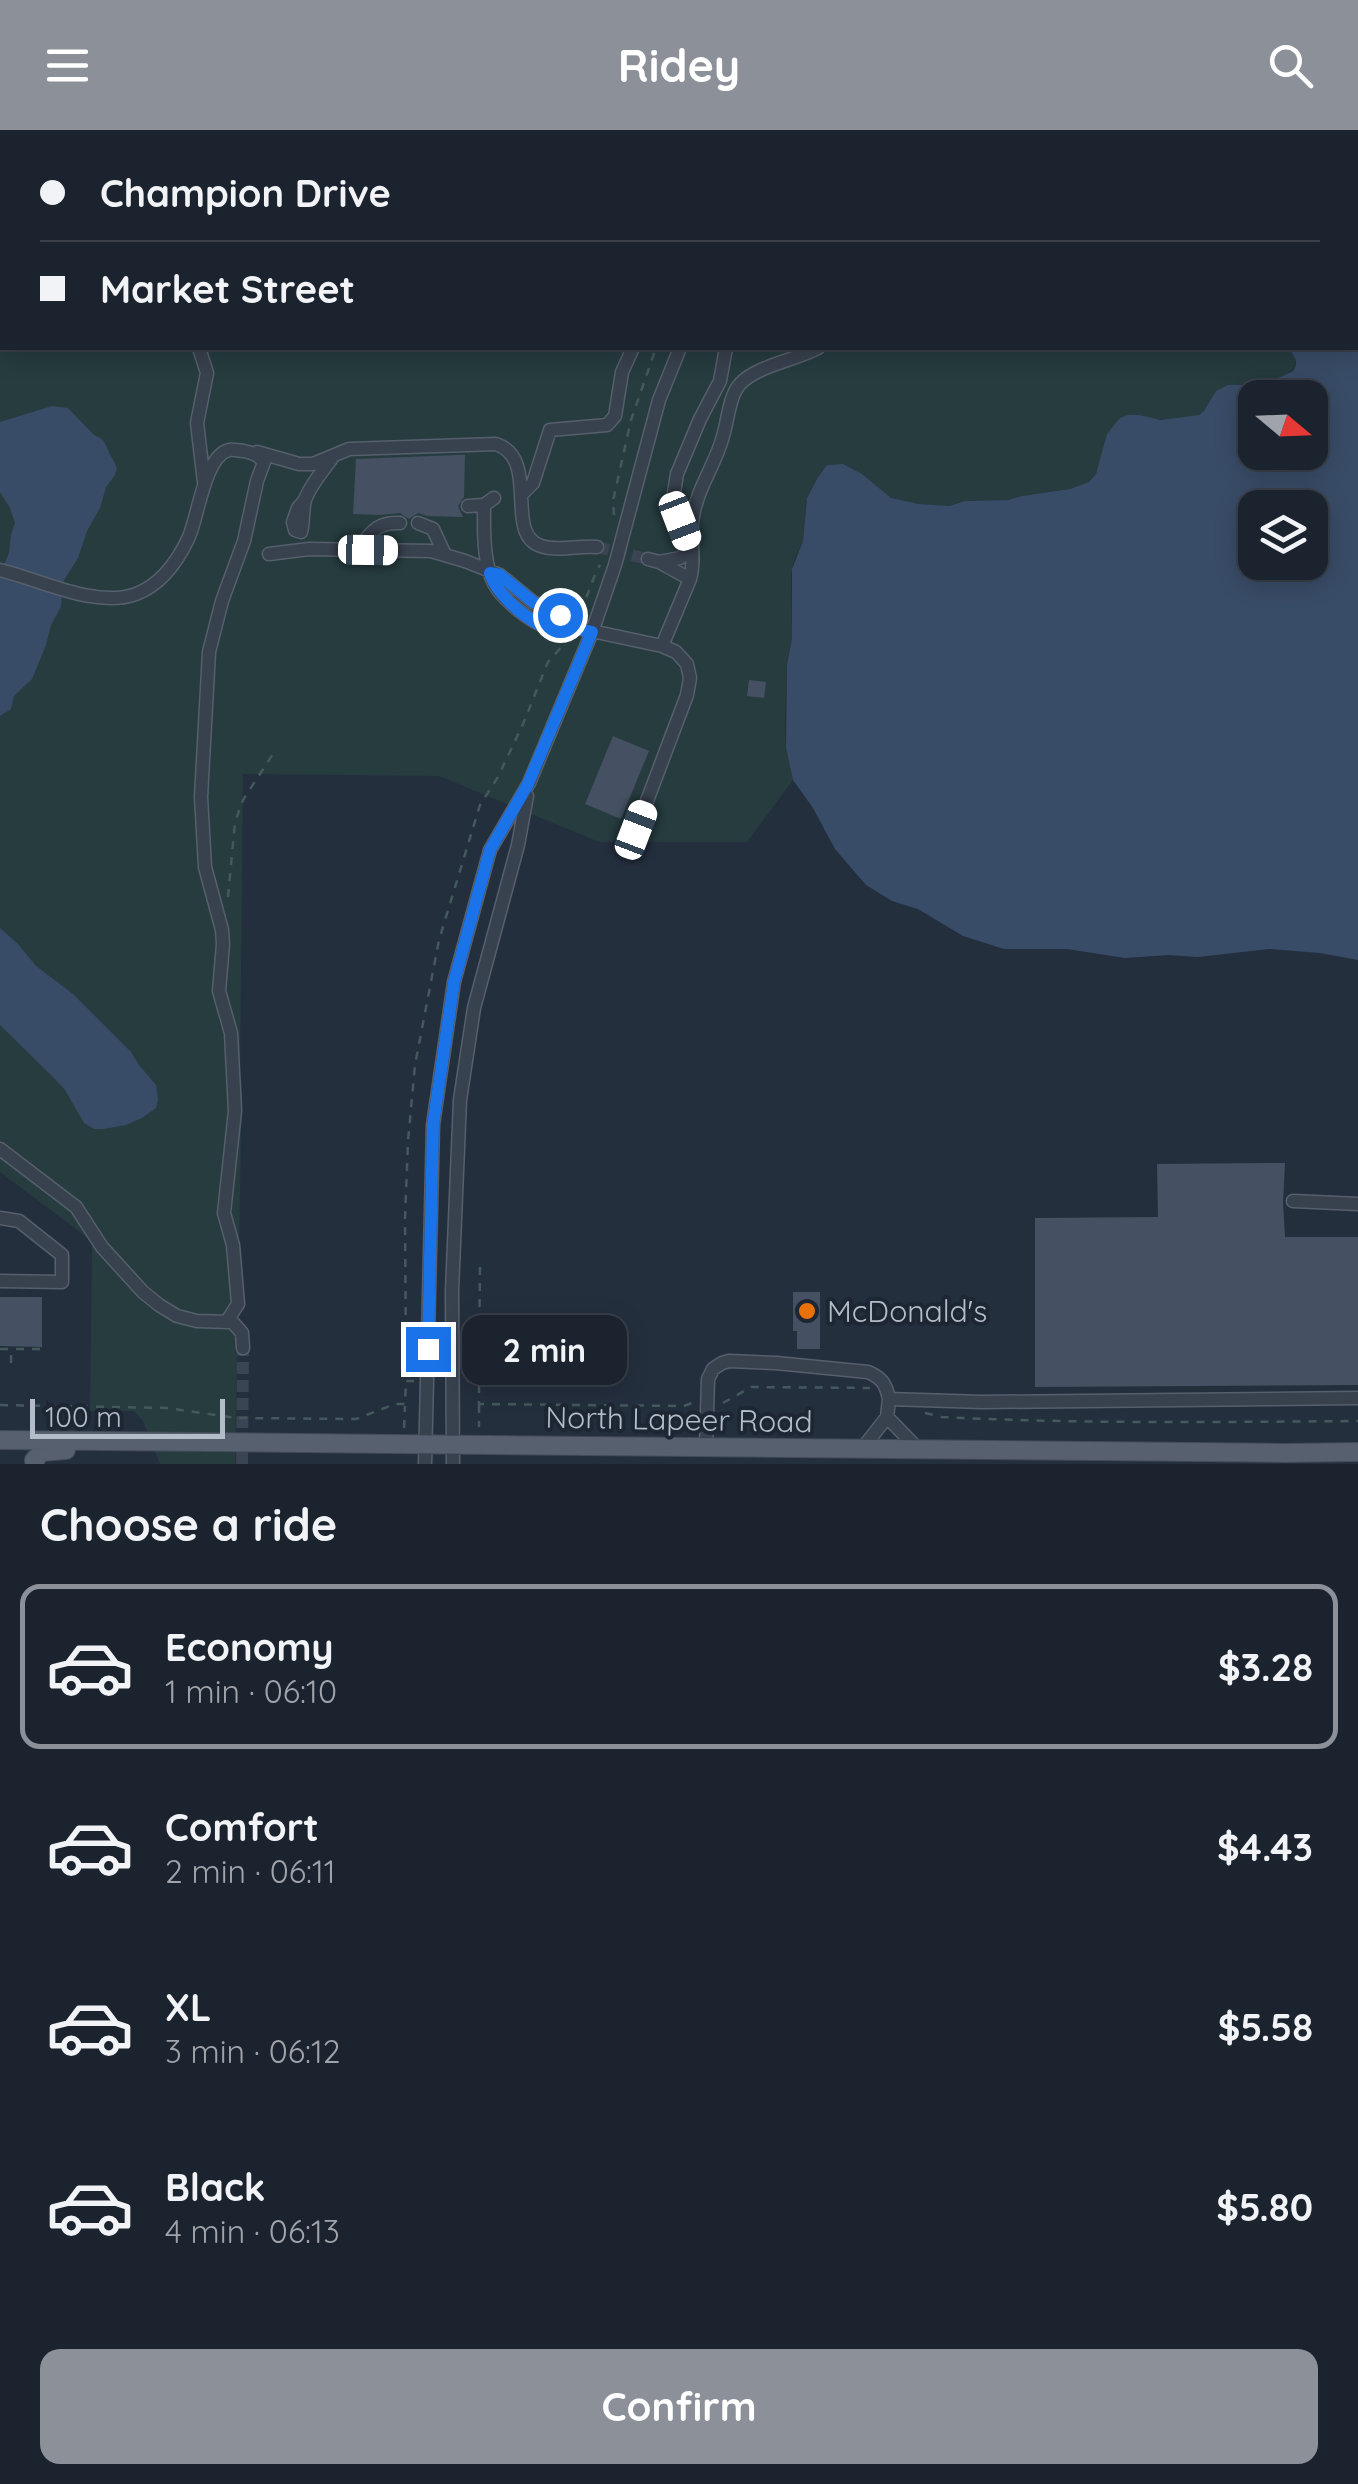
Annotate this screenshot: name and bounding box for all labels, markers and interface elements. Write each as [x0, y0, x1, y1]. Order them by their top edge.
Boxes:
text: Ridey [618, 37, 740, 93]
icon: menu [40, 38, 95, 93]
icon: search [1263, 38, 1318, 93]
text: Champion Drive [100, 169, 391, 217]
text: Market Street [100, 265, 355, 313]
north arrow [1238, 380, 1328, 470]
map controls [1238, 380, 1328, 580]
car [655, 488, 705, 554]
button: layers [1238, 490, 1328, 580]
car [338, 534, 398, 566]
route start [538, 593, 583, 638]
car [611, 797, 661, 863]
place label: McDonald's [827, 1292, 987, 1330]
marker: McDonald's [796, 1300, 818, 1322]
callout: 2 min [463, 1314, 628, 1384]
route end [406, 1327, 451, 1372]
text: 2 min [503, 1330, 586, 1370]
scale bar [30, 1394, 225, 1438]
street label: North Lapeer Road [545, 1398, 813, 1440]
text: 100 m [45, 1399, 122, 1434]
text: Choose a ride [40, 1496, 337, 1552]
icon: car [45, 1622, 135, 1712]
text: Economy [165, 1623, 334, 1671]
text: $3.28 [1218, 1643, 1313, 1691]
text: 1 min · 06:10 [165, 1671, 337, 1711]
icon: car [45, 1802, 135, 1892]
text: Comfort [165, 1803, 319, 1851]
text: $4.43 [1217, 1823, 1313, 1871]
text: 2 min · 06:11 [165, 1851, 336, 1891]
icon: car [45, 1982, 135, 2072]
text: XL [165, 1983, 211, 2031]
text: $5.58 [1218, 2003, 1313, 2051]
text: 3 min · 06:12 [165, 2031, 341, 2071]
icon: car [45, 2162, 135, 2252]
text: Black [165, 2163, 265, 2211]
text: $5.80 [1216, 2183, 1313, 2231]
text: 4 min · 06:13 [165, 2211, 340, 2251]
button: Confirm [40, 2349, 1318, 2464]

